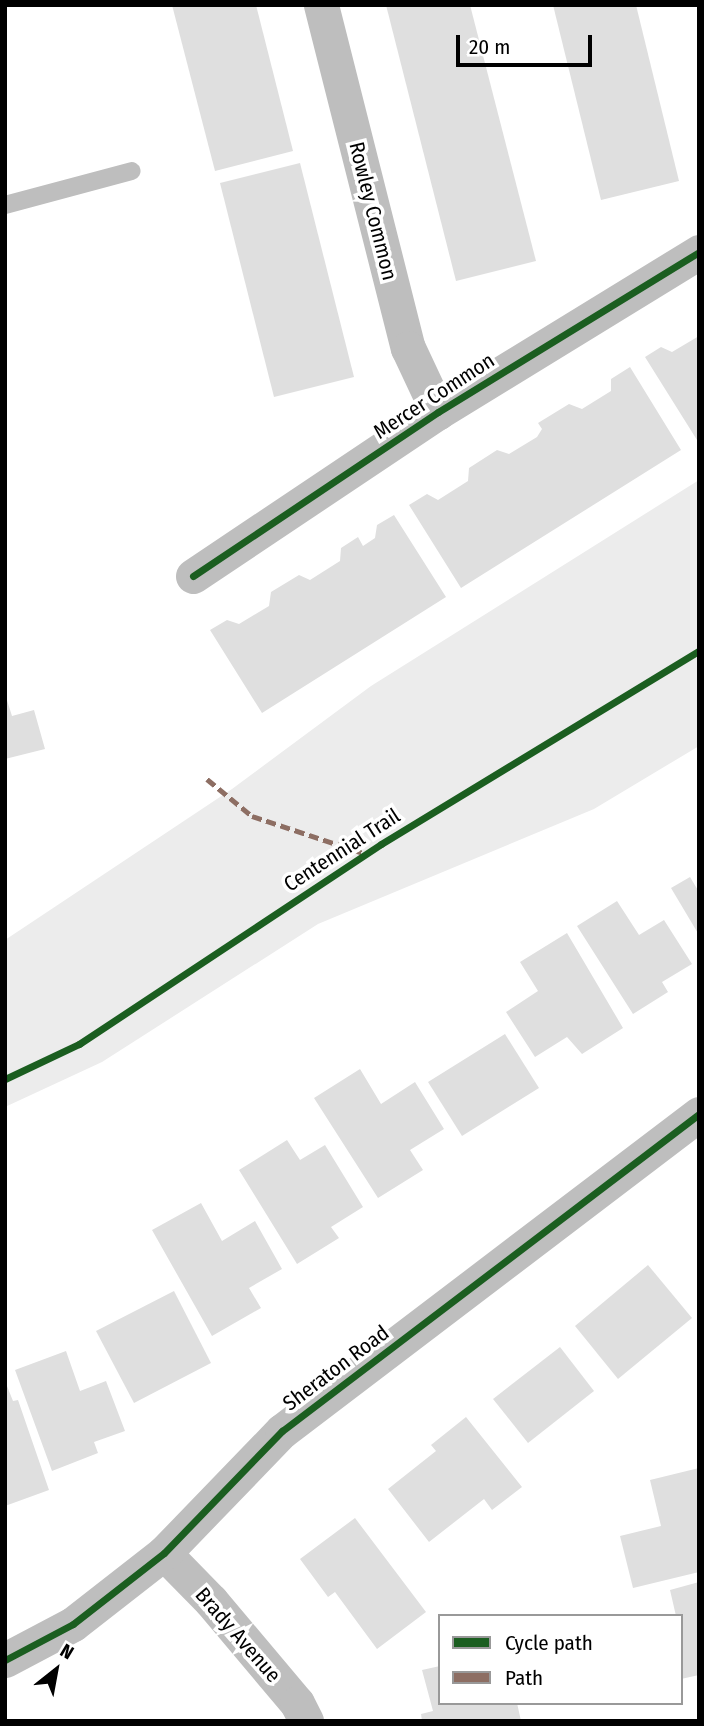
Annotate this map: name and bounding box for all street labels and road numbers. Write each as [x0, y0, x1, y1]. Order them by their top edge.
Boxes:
street label: Rowley Common [344, 139, 402, 283]
street label: Mercer Common [369, 348, 499, 444]
street label: Centennial Trail [279, 803, 405, 897]
street label: Sheraton Road [278, 1320, 394, 1416]
street label: Brady Avenue [190, 1583, 286, 1687]

